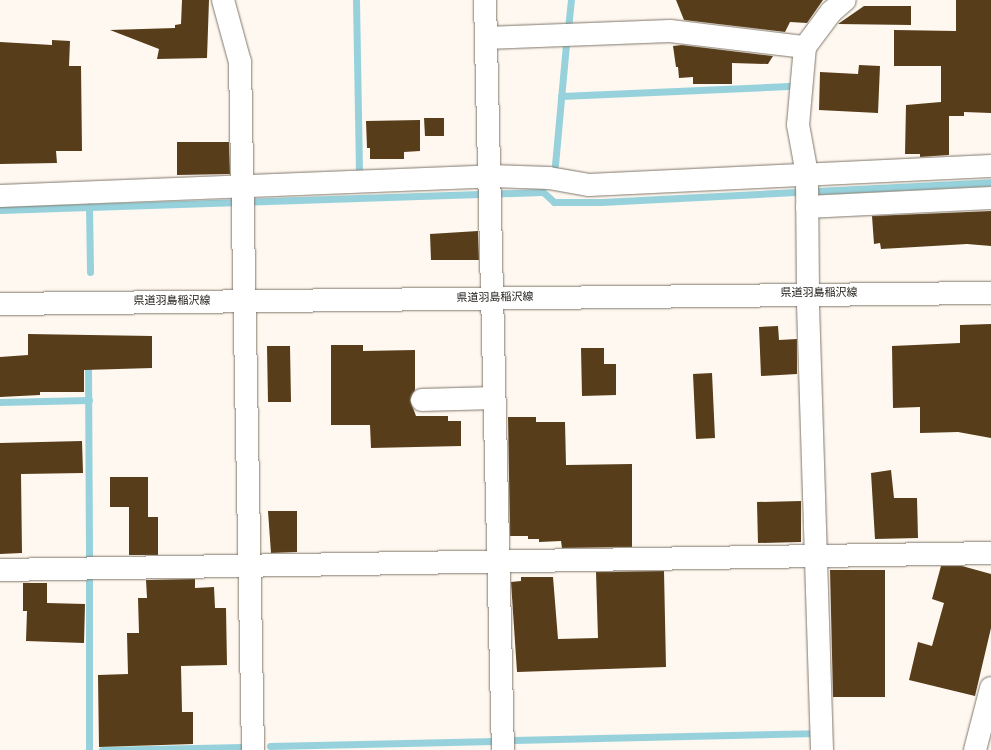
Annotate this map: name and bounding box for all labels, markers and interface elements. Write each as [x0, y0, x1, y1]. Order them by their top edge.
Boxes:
street label: 県道羽島稲沢線 [781, 286, 857, 300]
street label: 県道羽島稲沢線 [456, 291, 534, 305]
street label: 県道羽島稲沢線 [134, 294, 210, 308]

